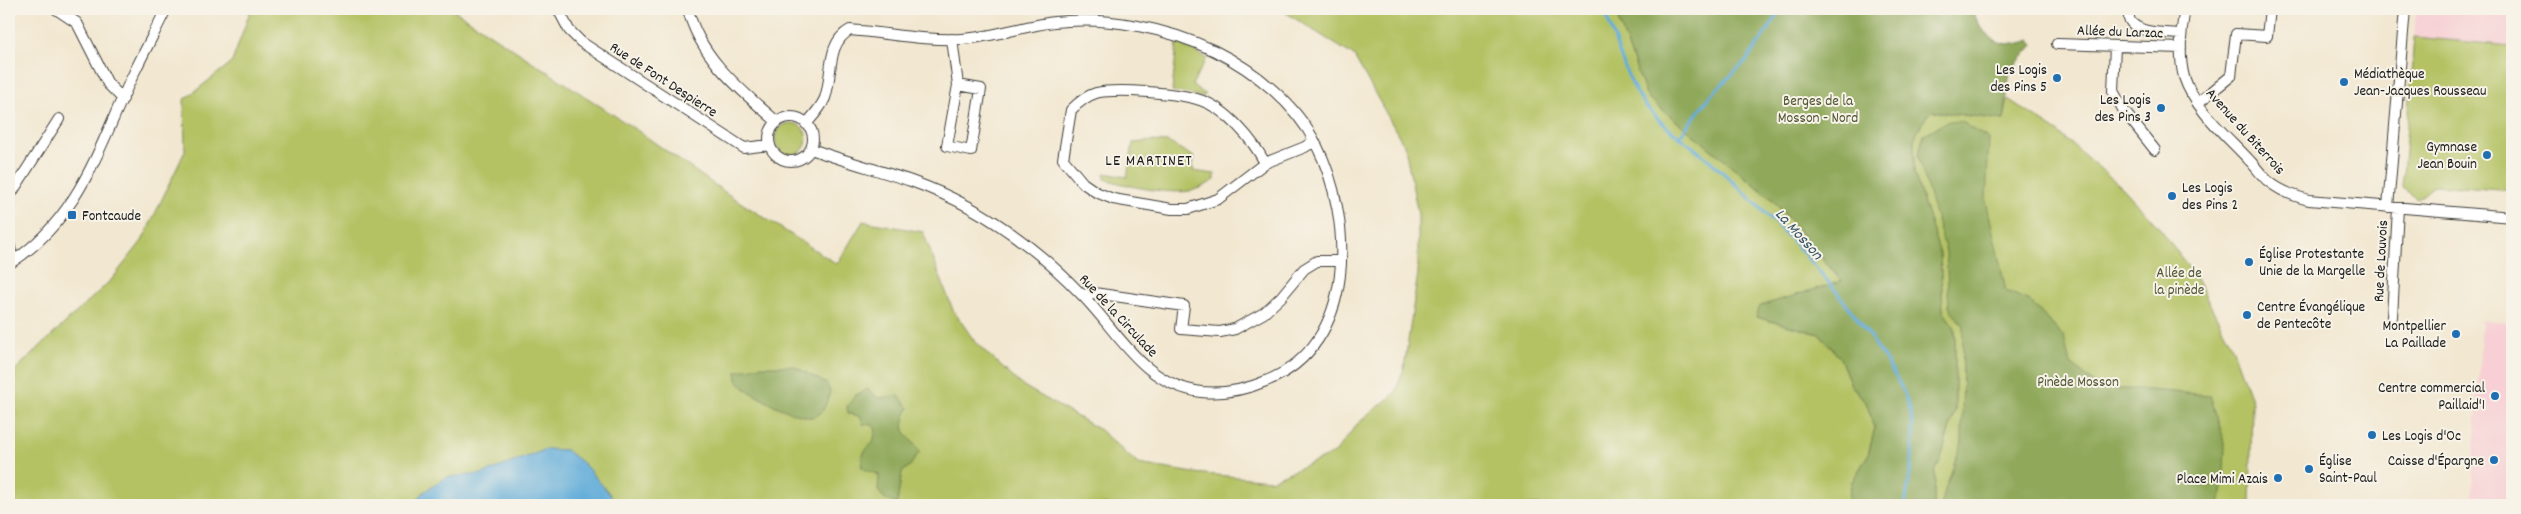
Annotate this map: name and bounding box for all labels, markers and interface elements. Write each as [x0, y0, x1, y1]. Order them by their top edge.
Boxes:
street label: Allée du Larzac [2076, 21, 2163, 45]
street label: Rue de Font Despierre [605, 37, 722, 124]
place label: Les Logis des Pins 5 [1990, 60, 2047, 99]
place label: Médiathèque Jean-Jacques Rousseau [2354, 64, 2486, 103]
marker: Les Logis des Pins 5 [2051, 72, 2063, 84]
marker: Médiathèque Jean-Jacques Rousseau [2338, 76, 2350, 88]
street label: Avenue du Biterrois [2199, 84, 2290, 181]
place label: Les Logis des Pins 3 [2095, 90, 2151, 129]
park label: Berges de la Mosson - Nord [1778, 91, 1858, 130]
marker: Les Logis des Pins 3 [2155, 102, 2167, 114]
place label: Gymnase Jean Bouin [2418, 137, 2477, 176]
marker: Gymnase Jean Bouin [2481, 149, 2493, 161]
district label: LE MARTINET [1105, 150, 1193, 173]
place label: Les Logis des Pins 2 [2182, 178, 2238, 217]
marker: Les Logis des Pins 2 [2166, 190, 2178, 202]
water label: La Mosson [1769, 204, 1828, 266]
place label: Fontcaude [82, 206, 141, 228]
marker: Fontcaude [66, 209, 78, 221]
street label: Rue de Louvois [2369, 220, 2395, 303]
place label: Église Protestante Unie de la Margelle [2259, 244, 2366, 283]
marker: Église Protestante Unie de la Margelle [2243, 256, 2255, 268]
park label: Allée de la pinède [2154, 263, 2205, 302]
street label: Rue de la Circulade [1073, 270, 1162, 363]
place label: Centre Évangélique de Pentecôte [2257, 297, 2366, 336]
marker: Centre Évangélique de Pentecôte [2241, 309, 2253, 321]
place label: Montpellier La Paillade [2383, 316, 2446, 355]
marker: Montpellier La Paillade [2450, 328, 2462, 340]
park label: Pinède Mosson [2037, 372, 2119, 394]
place label: Centre commercial Paillaid'1 [2378, 378, 2485, 417]
marker: Centre commercial Paillaid'1 [2489, 390, 2501, 402]
place label: Les Logis d'Oc [2382, 426, 2461, 448]
marker: Les Logis d'Oc [2366, 429, 2378, 441]
place label: Église Saint-Paul [2319, 451, 2377, 490]
place label: Caisse d'Épargne [2388, 451, 2484, 473]
marker: Caisse d'Épargne [2488, 454, 2500, 466]
marker: Église Saint-Paul [2303, 463, 2315, 475]
place label: Place Mimi Azais [2177, 469, 2268, 491]
marker: Place Mimi Azais [2272, 472, 2284, 484]

